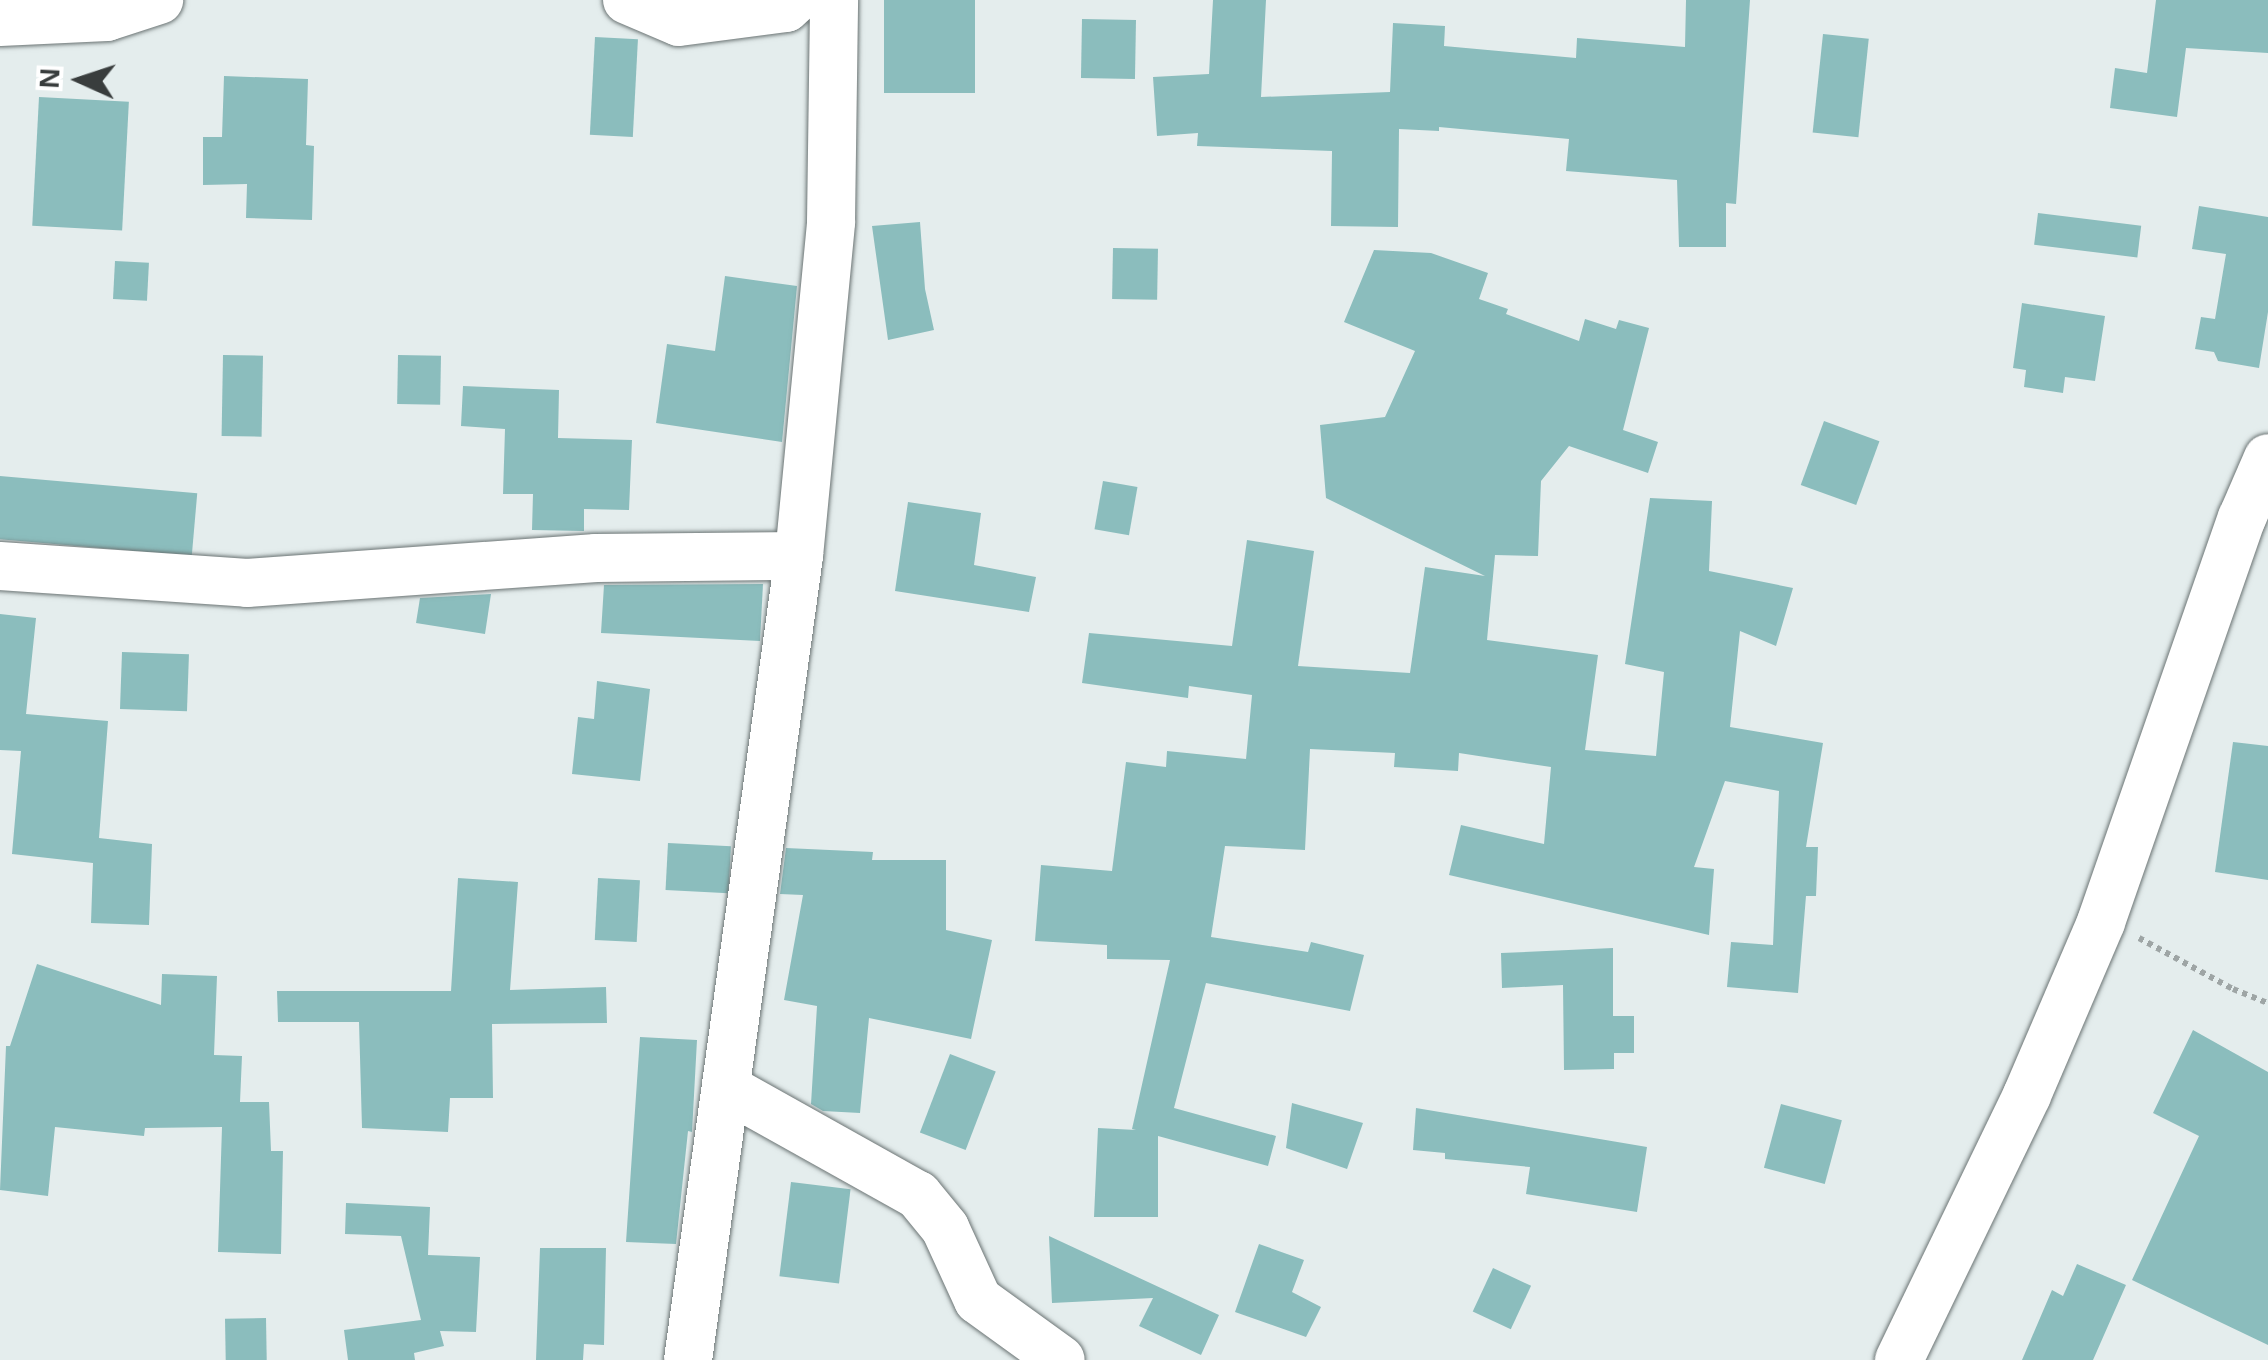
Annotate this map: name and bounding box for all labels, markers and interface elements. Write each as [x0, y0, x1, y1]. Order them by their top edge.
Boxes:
north arrow [30, 30, 130, 130]
text: N [34, 67, 66, 89]

